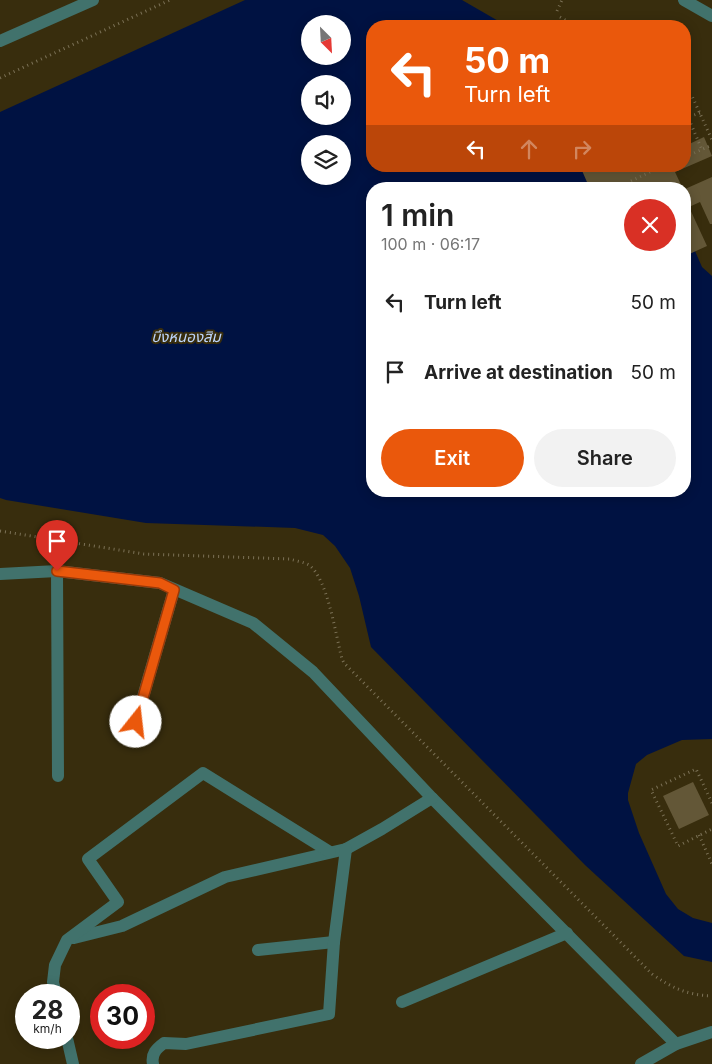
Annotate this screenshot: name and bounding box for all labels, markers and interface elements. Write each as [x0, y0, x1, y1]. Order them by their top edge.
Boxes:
north arrow [301, 15, 351, 65]
map controls [301, 15, 351, 185]
text: 50 m [464, 39, 550, 81]
icon: left [381, 40, 446, 105]
button: sound [301, 75, 351, 125]
text: Turn left [464, 81, 550, 107]
button: layers [301, 135, 351, 185]
icon: left [462, 135, 490, 163]
icon: ahead [515, 135, 543, 163]
icon: right [568, 135, 596, 163]
text: 1 min [381, 197, 454, 233]
button: close [624, 199, 676, 251]
text: 100 m · 06:17 [381, 234, 480, 254]
icon: left [381, 288, 409, 316]
text: Turn left [424, 291, 502, 314]
text: 50 m [630, 291, 676, 314]
water label: บึงหนองสิม [151, 327, 223, 346]
icon: arrive [381, 358, 409, 386]
text: Arrive at destination [424, 361, 613, 384]
text: 50 m [630, 361, 676, 384]
button: Exit [381, 429, 524, 487]
button: Share [534, 429, 676, 487]
pin [36, 520, 78, 571]
icon: arrive [43, 527, 71, 555]
position arrow [109, 695, 161, 747]
speed limit sign: 30 [90, 984, 155, 1049]
text: 28 [31, 995, 64, 1025]
text: km/h [33, 1021, 62, 1036]

